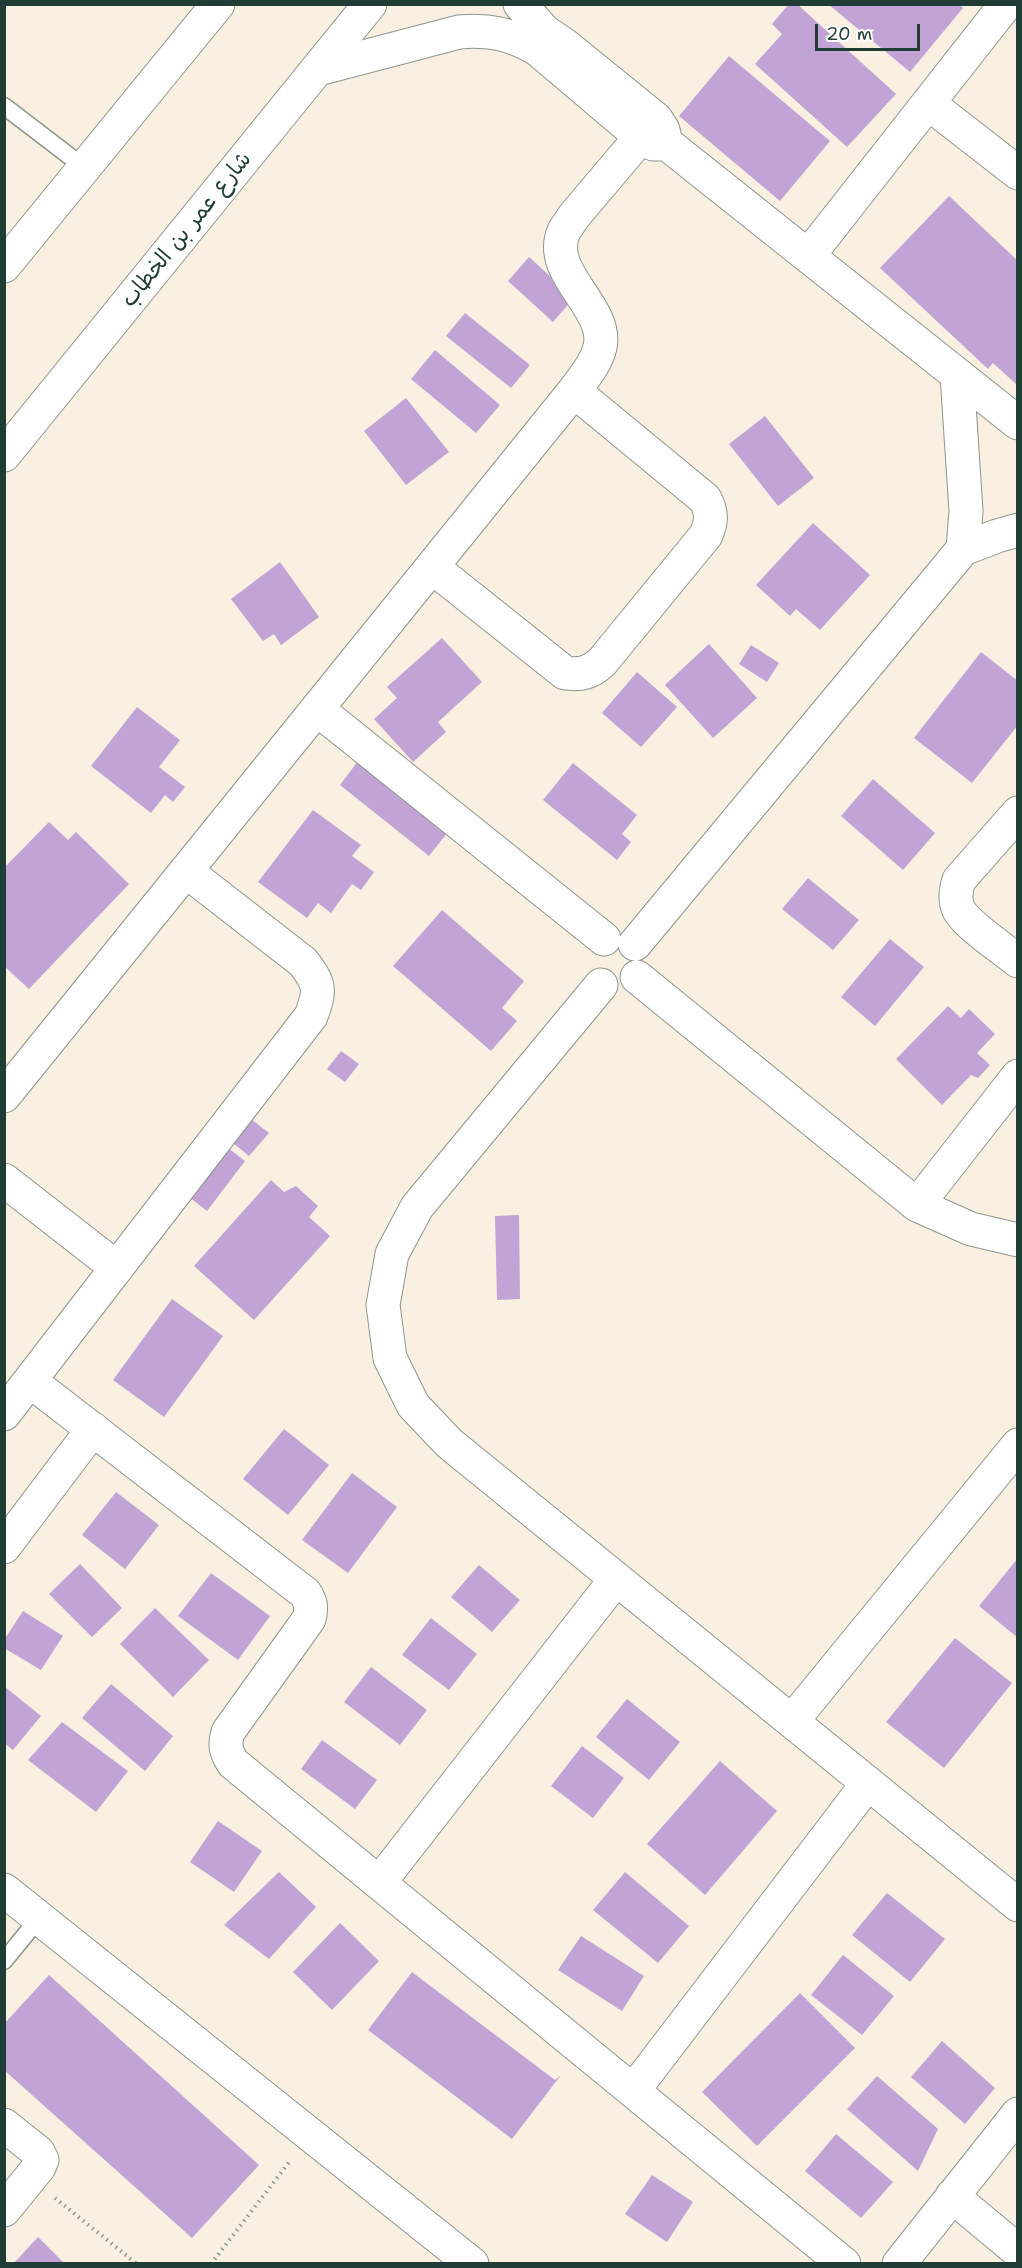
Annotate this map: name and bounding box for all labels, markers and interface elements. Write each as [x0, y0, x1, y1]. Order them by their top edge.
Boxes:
scale bar [818, 12, 923, 50]
text: 20 m [826, 22, 872, 46]
street label: شارع عمر بن الخطاب [116, 147, 258, 313]

